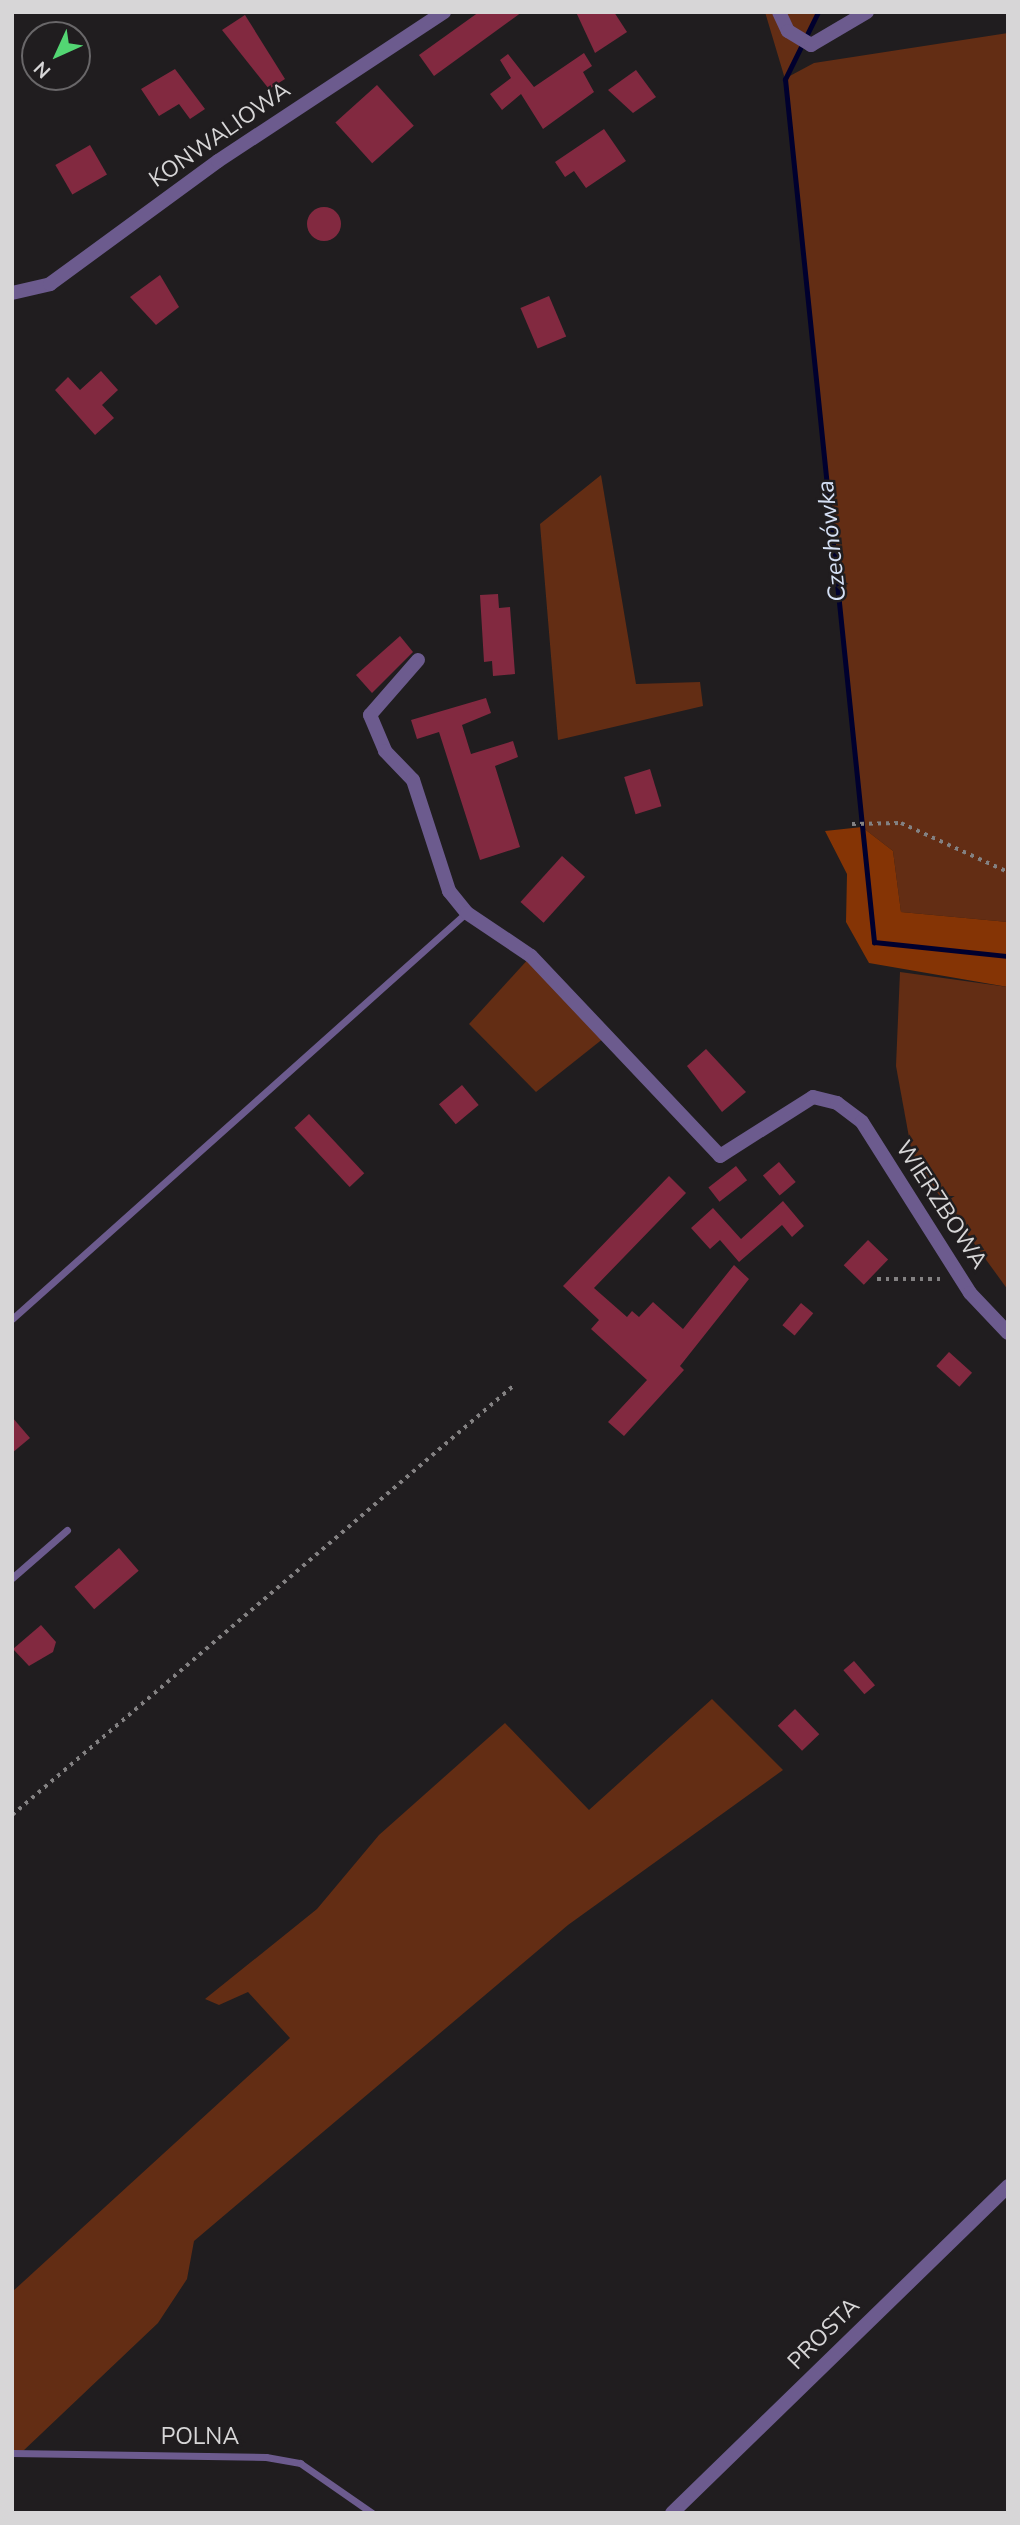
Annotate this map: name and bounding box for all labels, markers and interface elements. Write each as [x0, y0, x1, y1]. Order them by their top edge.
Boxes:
north arrow [21, 21, 91, 91]
text: N [28, 55, 57, 84]
street label: KONWALIOWA [144, 76, 296, 194]
water label: Czechówka [811, 479, 853, 603]
street label: WIERZBOWA [889, 1136, 993, 1274]
street label: PROSTA [782, 2292, 866, 2376]
street label: POLNA [161, 2423, 239, 2451]

